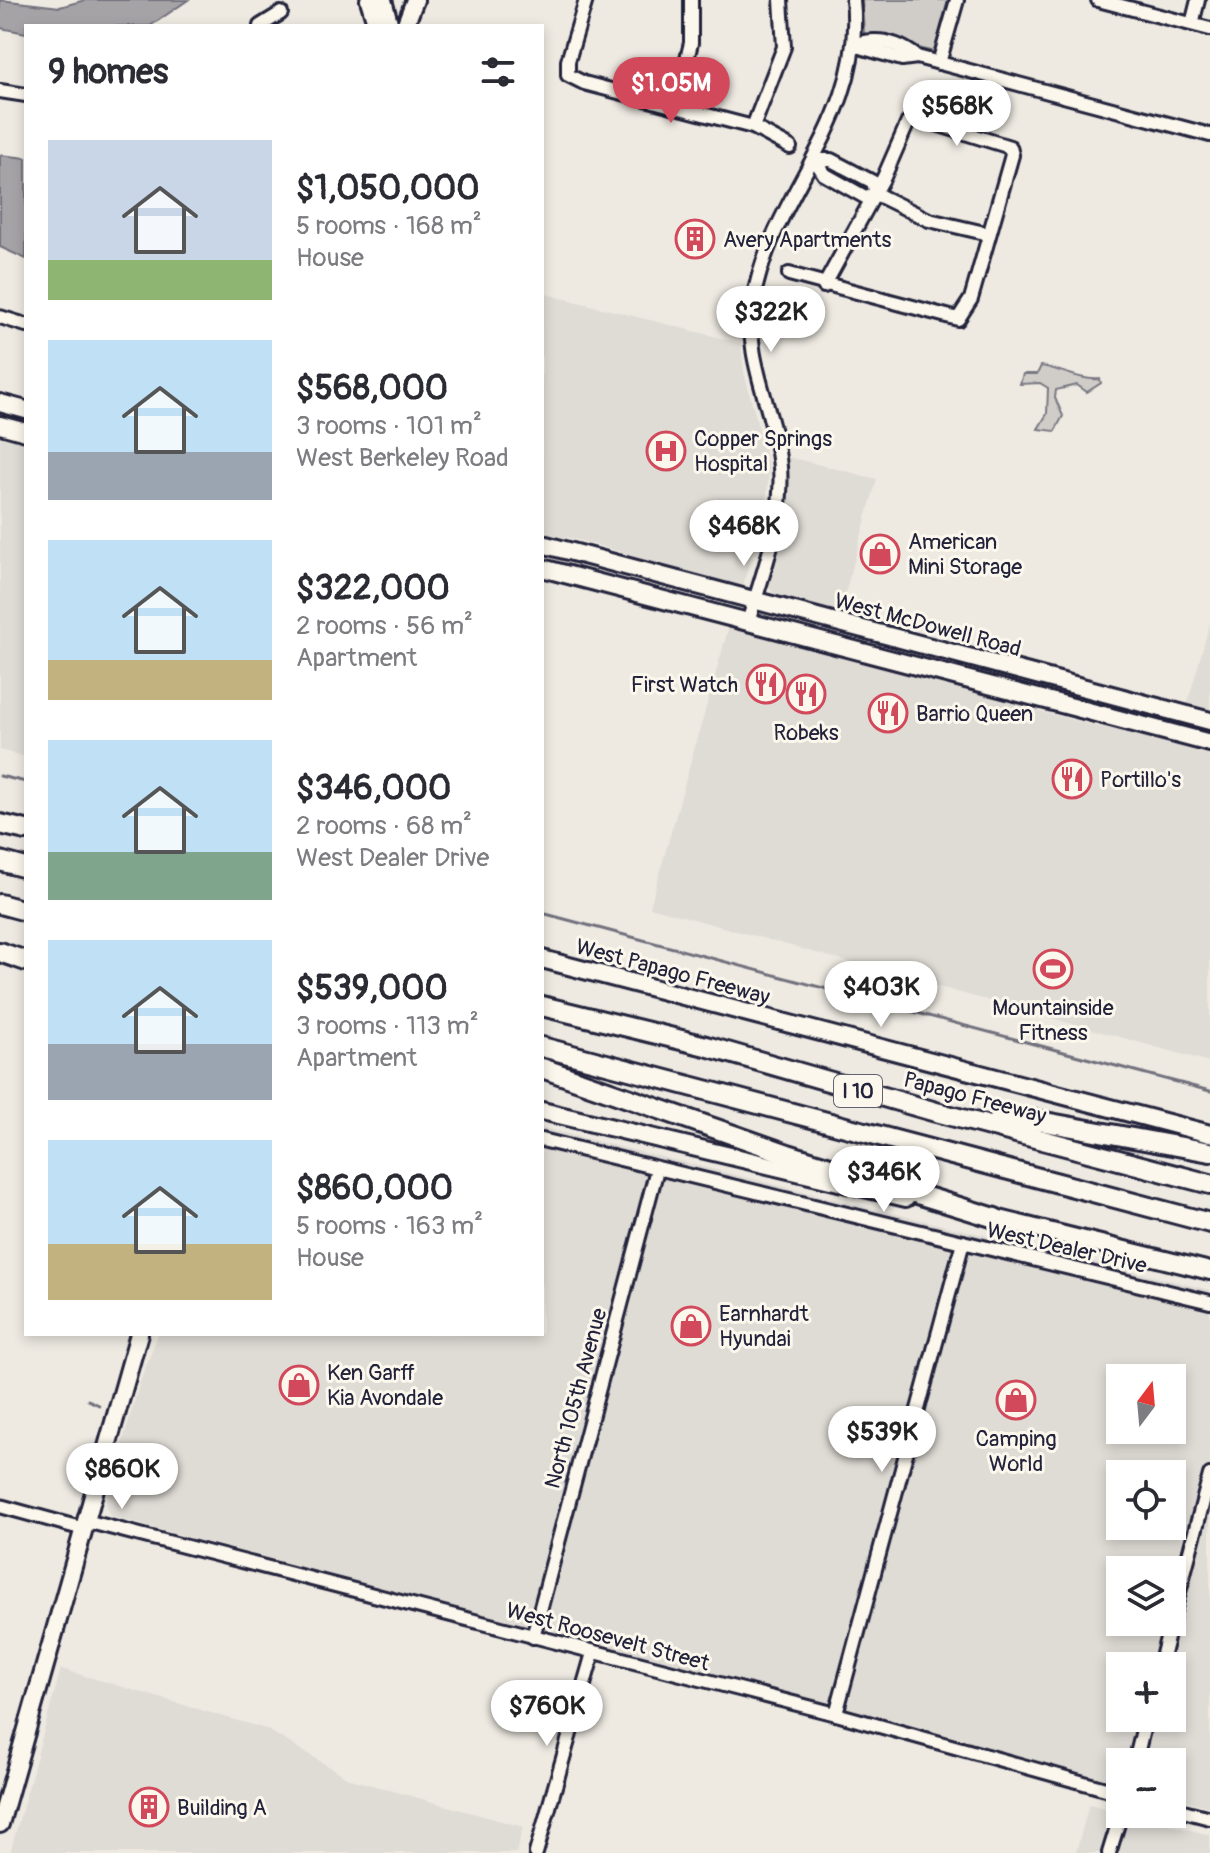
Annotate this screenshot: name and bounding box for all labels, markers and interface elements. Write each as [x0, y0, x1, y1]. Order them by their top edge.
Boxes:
icon: filters [476, 50, 520, 94]
text: 9 homes [48, 51, 168, 94]
pin: $1.05M [606, 57, 736, 125]
text: $1.05M [631, 67, 711, 99]
pin: $568K [901, 80, 1013, 148]
text: $568K [921, 90, 993, 122]
text: $1,050,000 [296, 167, 480, 210]
icon: home [112, 172, 208, 268]
text: 5 rooms · 168 m² [296, 210, 482, 242]
building icon: Avery Apartments [674, 218, 716, 260]
place label: Avery Apartments [723, 226, 891, 254]
text: House [296, 242, 364, 274]
pin: $322K [715, 286, 827, 354]
text: $322K [734, 296, 808, 328]
text: $568,000 [296, 367, 448, 410]
icon: home [112, 372, 208, 468]
text: 3 rooms · 101 m² [296, 410, 482, 442]
place label: Copper Springs Hospital [694, 425, 832, 478]
hospital icon: Copper Springs Hospital [645, 430, 687, 472]
text: West Berkeley Road [296, 442, 509, 474]
pin: $468K [688, 500, 800, 568]
text: $468K [707, 510, 781, 542]
place label: American Mini Storage [908, 528, 1022, 581]
shop icon: American Mini Storage [859, 533, 901, 575]
text: $322,000 [296, 567, 450, 610]
icon: home [112, 572, 208, 668]
street label: West McDowell Road [831, 587, 1024, 663]
text: 2 rooms · 56 m² [296, 610, 473, 642]
text: Apartment [296, 642, 417, 674]
restaurant icon: First Watch [745, 663, 787, 705]
place label: First Watch [631, 671, 738, 699]
restaurant icon: Robeks [785, 673, 827, 715]
restaurant icon: Barrio Queen [867, 692, 909, 734]
place label: Barrio Queen [916, 700, 1033, 728]
place label: Robeks [773, 719, 839, 747]
restaurant icon: Portillo's [1051, 758, 1093, 800]
place label: Portillo's [1100, 766, 1181, 794]
text: $346,000 [296, 767, 451, 810]
icon: home [112, 772, 208, 868]
text: 2 rooms · 68 m² [296, 810, 472, 842]
text: West Dealer Drive [296, 842, 489, 874]
street label: West Papago Freeway [573, 933, 773, 1011]
sports icon: Mountainside Fitness [1032, 948, 1074, 990]
pin: $403K [825, 961, 937, 1029]
text: $539,000 [296, 967, 448, 1010]
text: $403K [842, 971, 920, 1003]
icon: home [112, 972, 208, 1068]
place label: Mountainside Fitness [992, 994, 1114, 1047]
text: 3 rooms · 113 m² [296, 1010, 479, 1042]
text: Apartment [296, 1042, 417, 1074]
street label: Papago Freeway [900, 1065, 1049, 1130]
road number: I 10 [834, 1075, 882, 1107]
pin: $346K [828, 1146, 940, 1214]
text: $346K [847, 1156, 921, 1188]
text: $860,000 [296, 1167, 453, 1210]
icon: home [112, 1172, 208, 1268]
text: 5 rooms · 163 m² [296, 1210, 483, 1242]
street label: West Dealer Drive [984, 1216, 1150, 1280]
text: House [296, 1242, 364, 1274]
place label: Earnhardt Hyundai [719, 1300, 809, 1353]
street label: North 105th Avenue [538, 1305, 614, 1492]
shop icon: Earnhardt Hyundai [670, 1305, 712, 1347]
place label: Ken Garff Kia Avondale [327, 1359, 443, 1412]
shop icon: Ken Garff Kia Avondale [278, 1364, 320, 1406]
north arrow [1106, 1364, 1186, 1444]
map controls [1106, 1364, 1186, 1828]
shop icon: Camping World [995, 1379, 1037, 1421]
pin: $539K [826, 1406, 938, 1474]
text: $539K [846, 1416, 918, 1448]
place label: Camping World [976, 1425, 1056, 1478]
pin: $860K [66, 1443, 178, 1511]
text: $860K [84, 1453, 160, 1485]
button: locate [1106, 1460, 1186, 1540]
button: layers [1106, 1556, 1186, 1636]
street label: West Roosevelt Street [503, 1596, 713, 1678]
button: + [1106, 1652, 1186, 1732]
pin: $760K [491, 1680, 603, 1748]
text: $760K [509, 1690, 585, 1722]
button: − [1106, 1748, 1186, 1828]
building icon: Building A [128, 1786, 170, 1828]
place label: Building A [177, 1794, 267, 1822]

